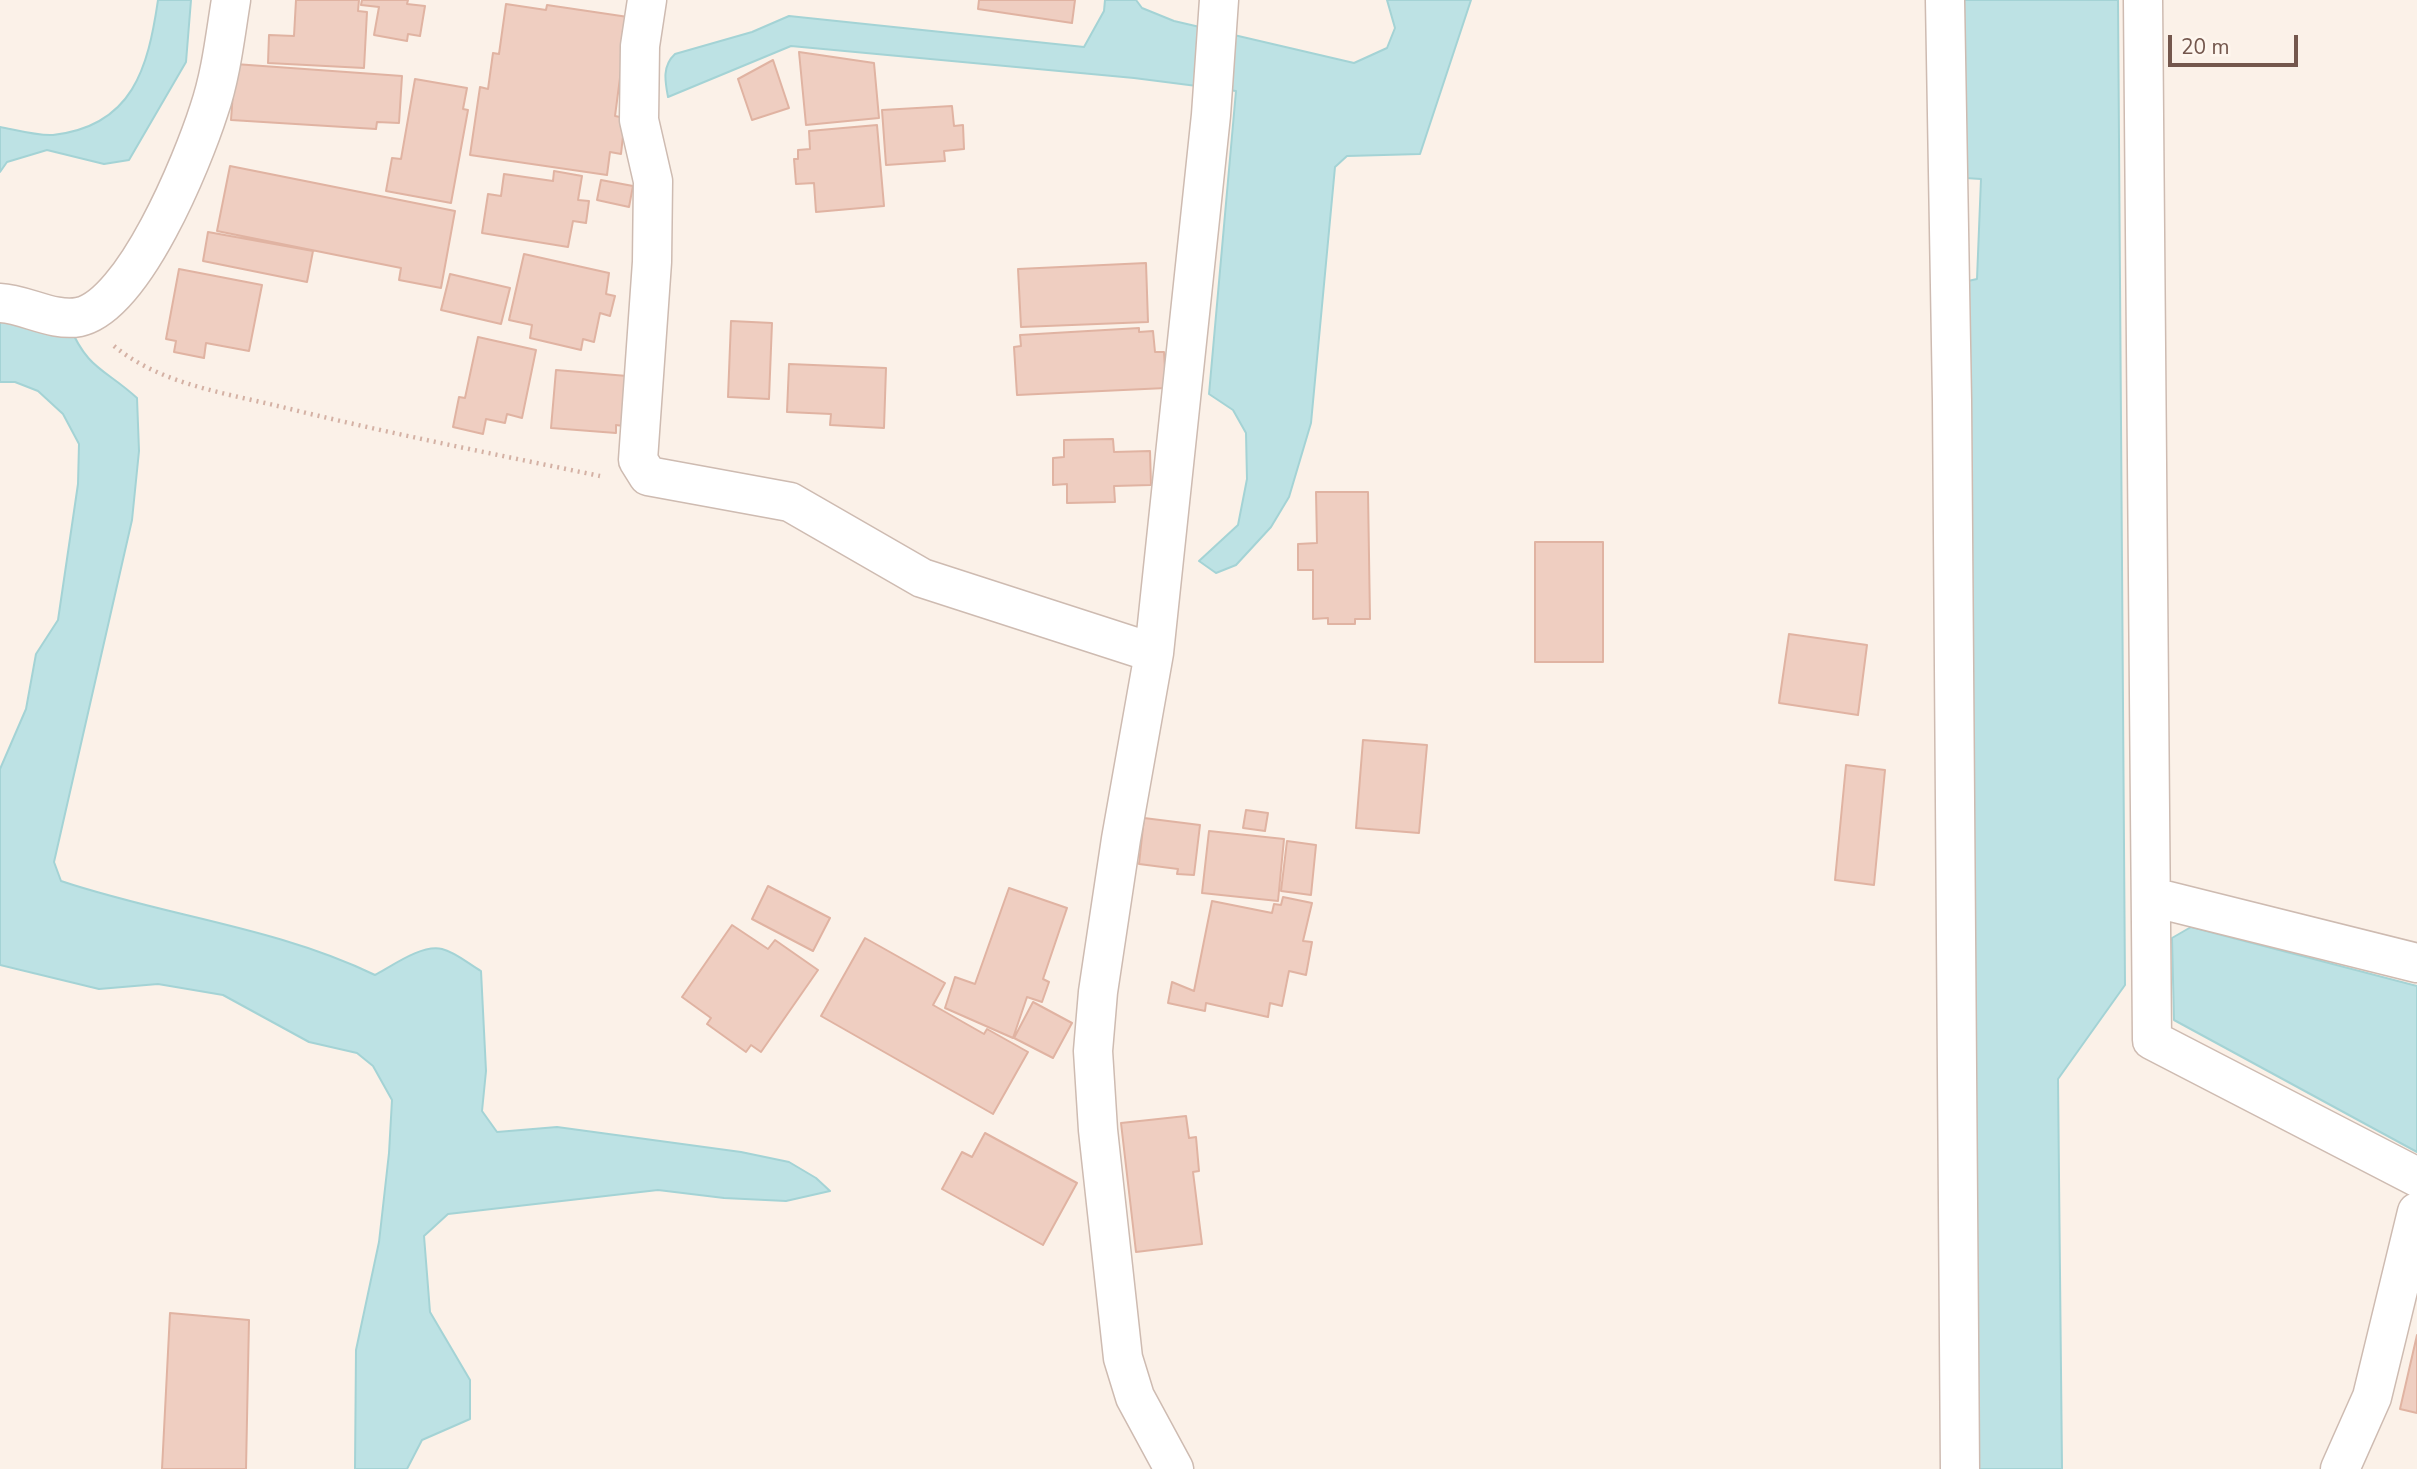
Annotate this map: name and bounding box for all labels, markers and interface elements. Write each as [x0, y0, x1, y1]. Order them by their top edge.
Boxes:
scale bar [2172, 21, 2302, 65]
text: 20 m [2181, 33, 2230, 61]

